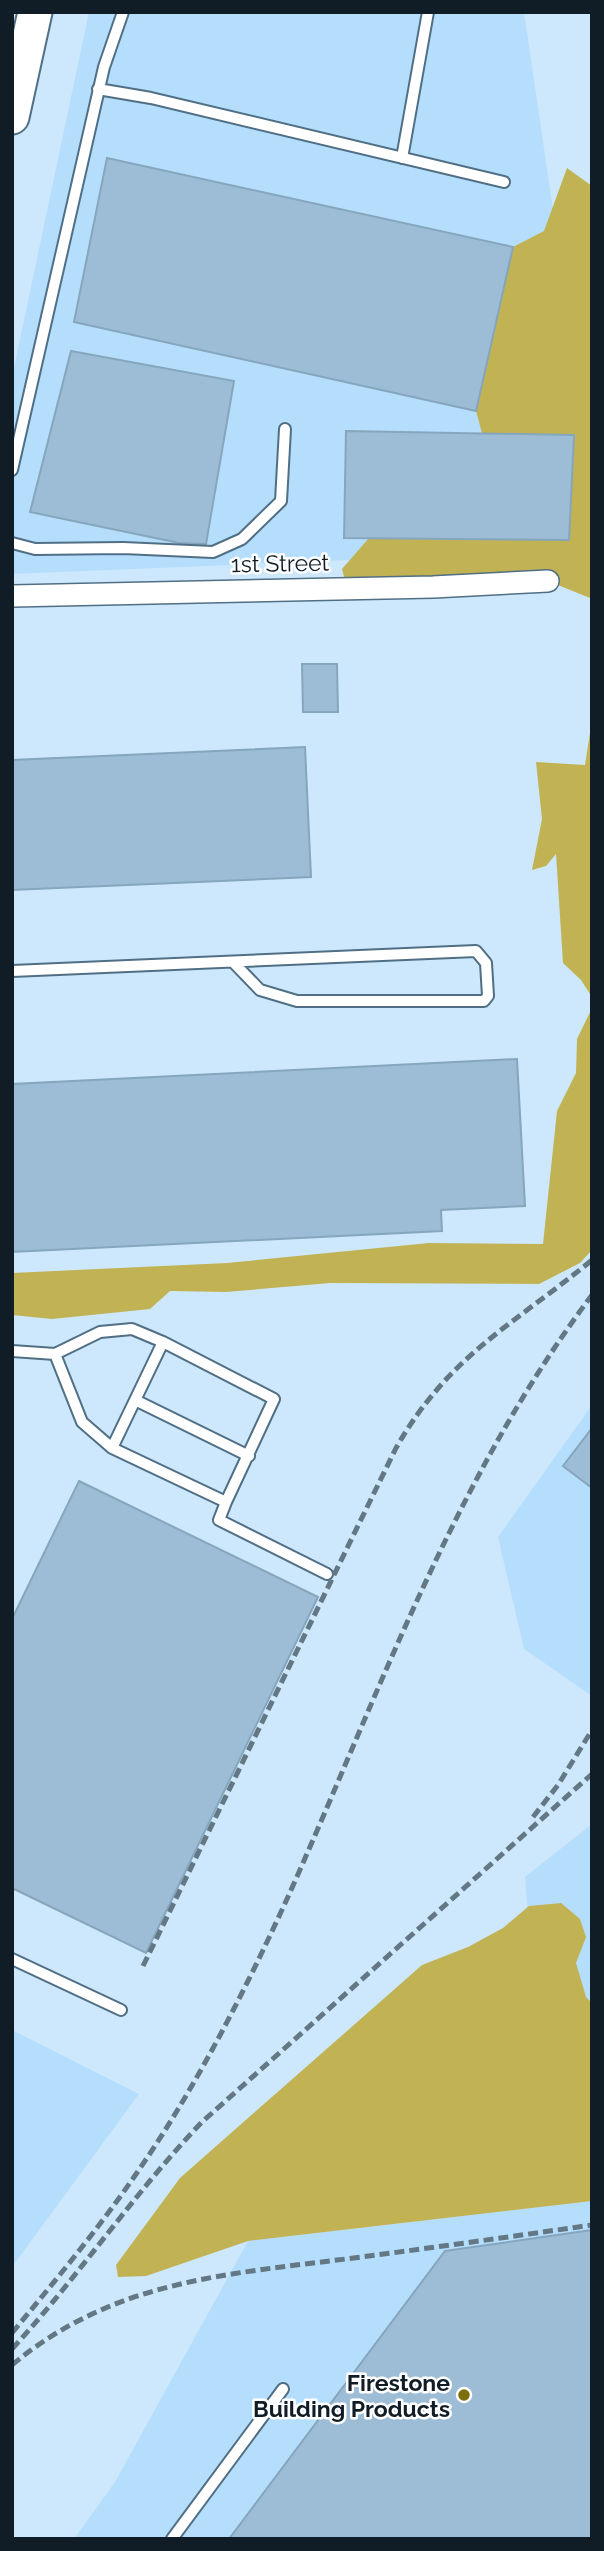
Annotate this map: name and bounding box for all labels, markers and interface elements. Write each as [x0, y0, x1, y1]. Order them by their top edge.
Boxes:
street label: 1st Street [231, 549, 330, 577]
place label: Firestone Building Products [253, 2369, 450, 2422]
marker: Firestone Building Products [456, 2387, 472, 2403]

